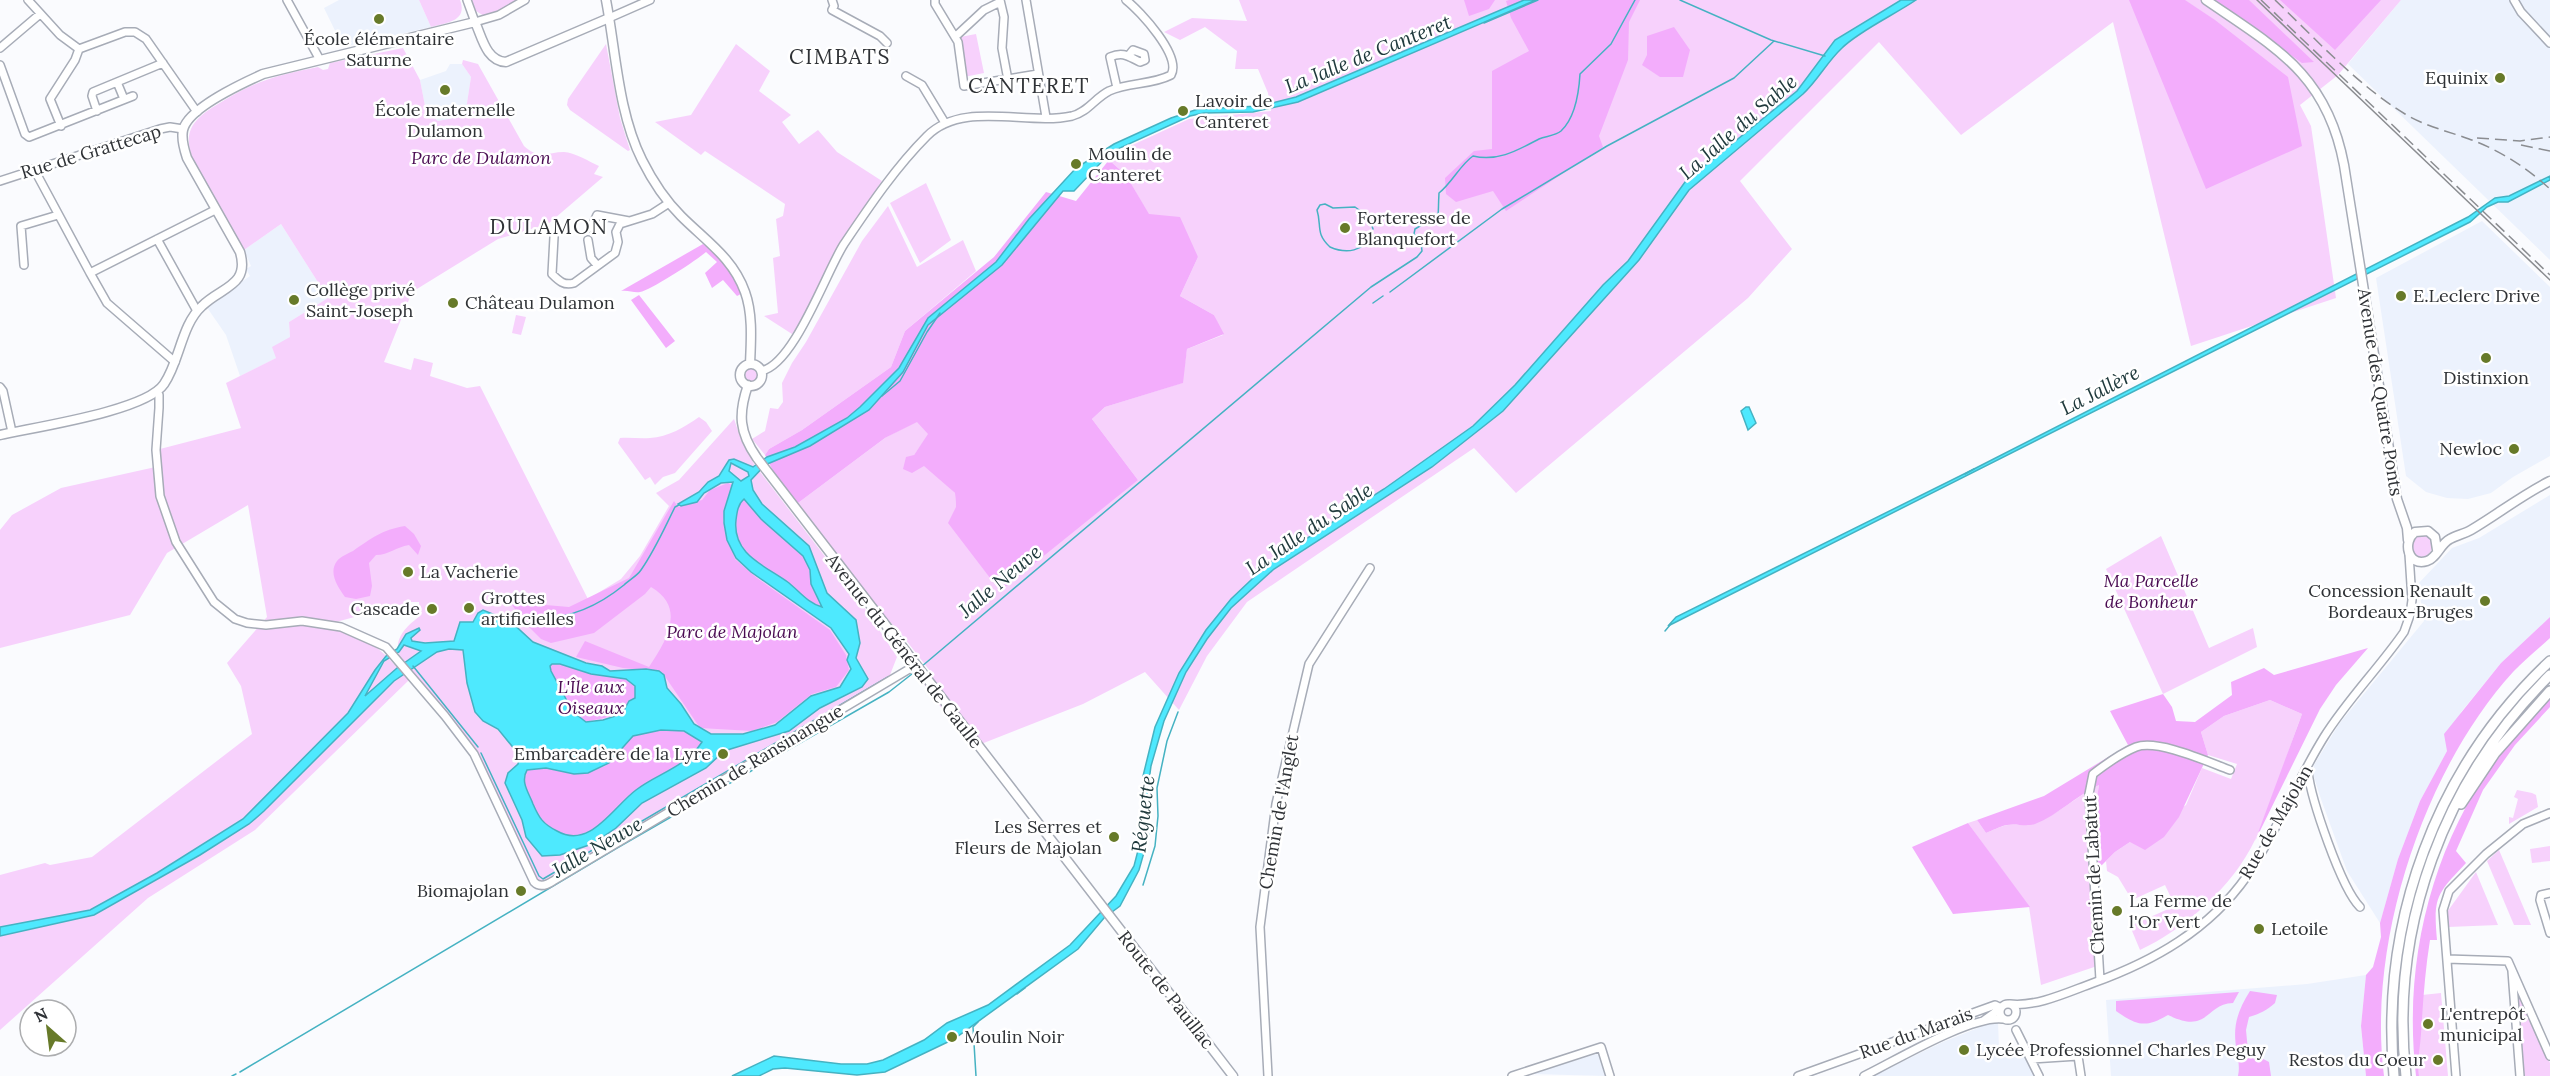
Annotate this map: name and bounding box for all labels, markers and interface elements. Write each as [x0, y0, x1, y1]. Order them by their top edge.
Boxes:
water label: La Jalle de Canteret [1281, 8, 1455, 98]
marker: École élémentaire Saturne [372, 12, 386, 26]
place label: École élémentaire Saturne [304, 27, 454, 71]
district label: CIMBATS [789, 43, 891, 70]
place label: Equinix [2425, 66, 2488, 89]
water label: La Jalle du Sable [1674, 69, 1802, 185]
marker: Equinix [2493, 71, 2507, 85]
district label: CANTERET [968, 72, 1090, 99]
marker: École maternelle Dulamon [438, 83, 452, 97]
place label: Lavoir de Canteret [1195, 89, 1273, 133]
place label: École maternelle Dulamon [375, 98, 516, 142]
marker: Lavoir de Canteret [1176, 104, 1190, 118]
street label: Rue de Grattecap [18, 119, 164, 184]
place label: Moulin de Canteret [1088, 142, 1172, 186]
park label: Parc de Dulamon [411, 146, 551, 169]
marker: Moulin de Canteret [1069, 157, 1083, 171]
place label: Forteresse de Blanquefort [1357, 206, 1471, 250]
district label: DULAMON [489, 213, 609, 240]
marker: Forteresse de Blanquefort [1338, 221, 1352, 235]
place label: Collège privé Saint-Joseph [306, 278, 416, 322]
place label: E.Leclerc Drive [2413, 284, 2540, 307]
street label: Avenue des Quatre Ponts [2353, 285, 2408, 497]
marker: E.Leclerc Drive [2394, 289, 2408, 303]
place label: Château Dulamon [465, 291, 615, 314]
marker: Collège privé Saint-Joseph [287, 293, 301, 307]
marker: Château Dulamon [446, 296, 460, 310]
marker: Distinxion [2479, 351, 2493, 365]
water label: La Jallère [2056, 359, 2143, 420]
place label: Distinxion [2443, 366, 2529, 389]
place label: Newloc [2439, 437, 2502, 460]
marker: Newloc [2507, 442, 2521, 456]
water label: La Jalle du Sable [1240, 477, 1377, 580]
water label: Jalle Neuve [952, 539, 1046, 623]
street label: Avenue du Général de Gaulle [820, 548, 988, 753]
place label: La Vacherie [420, 560, 518, 583]
marker: La Vacherie [401, 565, 415, 579]
park label: Ma Parcelle de Bonheur [2103, 569, 2199, 613]
place label: Concession Renault Bordeaux-Bruges [2308, 579, 2473, 623]
place label: Grottes artificielles [481, 586, 574, 630]
marker: Concession Renault Bordeaux-Bruges [2478, 594, 2492, 608]
place label: Cascade [350, 597, 420, 620]
marker: Grottes artificielles [462, 601, 476, 615]
marker: Cascade [425, 602, 439, 616]
park label: Parc de Majolan [666, 620, 798, 643]
park label: L'Île aux Oiseaux [558, 675, 625, 719]
street label: Chemin de Ransinangue [662, 699, 847, 822]
street label: Chemin de l'Anglet [1254, 733, 1303, 891]
place label: Embarcadère de la Lyre [514, 742, 711, 765]
marker: Embarcadère de la Lyre [716, 747, 730, 761]
street label: Rue de Majolan [2234, 761, 2318, 883]
water label: Réguette [1125, 774, 1160, 854]
street label: Chemin de Labatut [2078, 795, 2109, 955]
water label: Jalle Neuve [546, 811, 646, 883]
place label: Les Serres et Fleurs de Majolan [954, 815, 1102, 859]
marker: Les Serres et Fleurs de Majolan [1107, 830, 1121, 844]
place label: Biomajolan [417, 879, 509, 902]
marker: Biomajolan [514, 884, 528, 898]
place label: La Ferme de l'Or Vert [2129, 889, 2232, 933]
marker: La Ferme de l'Or Vert [2110, 904, 2124, 918]
place label: Letoile [2271, 917, 2328, 940]
marker: Letoile [2252, 922, 2266, 936]
street label: Route de Pauillac [1113, 926, 1220, 1053]
north arrow [18, 998, 78, 1058]
street label: Rue du Marais [1856, 1001, 1976, 1064]
place label: L'entrepôt municipal [2440, 1002, 2526, 1046]
text: N [31, 1003, 51, 1026]
marker: L'entrepôt municipal [2421, 1017, 2435, 1031]
place label: Moulin Noir [964, 1025, 1064, 1048]
marker: Moulin Noir [945, 1030, 959, 1044]
place label: Lycée Professionnel Charles Peguy [1976, 1038, 2266, 1061]
marker: Lycée Professionnel Charles Peguy [1957, 1043, 1971, 1057]
place label: Restos du Coeur [2289, 1048, 2426, 1071]
marker: Restos du Coeur [2431, 1053, 2445, 1067]

